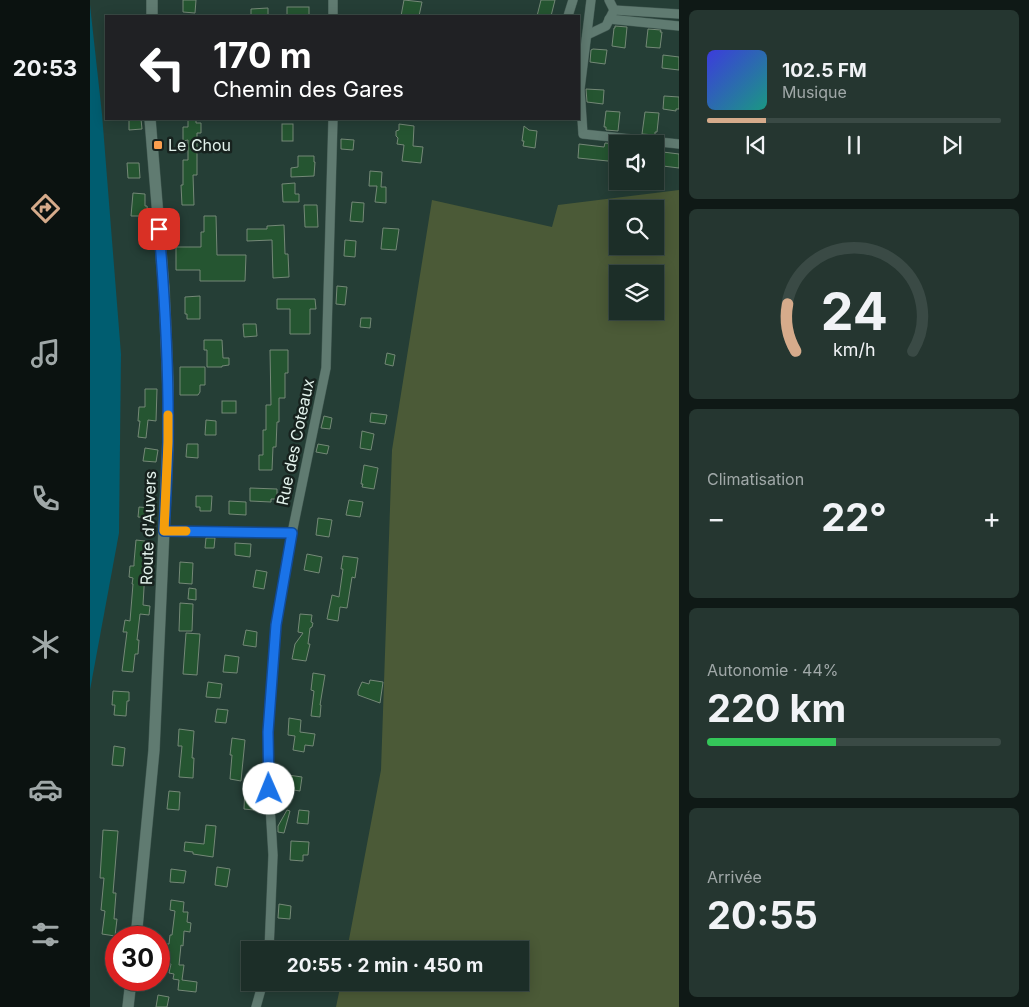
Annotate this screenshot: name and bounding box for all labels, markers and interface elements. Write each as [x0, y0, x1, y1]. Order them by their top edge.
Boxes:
text: 170 m [213, 34, 312, 76]
icon: left [130, 35, 195, 100]
text: 20:53 [13, 55, 77, 81]
text: 102.5 FM [782, 59, 867, 82]
text: Chemin des Gares [213, 76, 404, 102]
text: Musique [782, 82, 847, 102]
icon: previous [742, 131, 770, 159]
icon: pause [840, 131, 868, 159]
icon: next [938, 131, 966, 159]
place label: Le Chou [168, 135, 231, 155]
map controls [609, 135, 664, 320]
button: sound [609, 135, 664, 190]
marker: Le Chou [152, 139, 164, 151]
icon: directions [28, 191, 63, 226]
button: search [609, 200, 664, 255]
pin [138, 208, 180, 250]
icon: arrive [145, 215, 173, 243]
button: layers [609, 265, 664, 320]
text: 24 [820, 280, 888, 343]
icon: music [28, 336, 63, 371]
text: km/h [833, 339, 875, 360]
street label: Rue des Coteaux [272, 377, 318, 507]
text: Climatisation [707, 469, 804, 489]
street label: Route d'Auvers [136, 471, 160, 585]
icon: phone [28, 481, 63, 516]
text: 22° [821, 494, 887, 540]
text: − [707, 501, 726, 535]
text: + [982, 501, 1001, 535]
icon: climate [28, 627, 63, 662]
text: Autonomie · 44% [707, 660, 838, 680]
text: 220 km [707, 685, 846, 731]
position arrow [242, 762, 294, 814]
icon: car [28, 772, 63, 807]
text: Arrivée [707, 867, 762, 887]
text: 20:55 [707, 892, 818, 938]
icon: filters [28, 917, 63, 952]
speed limit sign: 30 [105, 926, 170, 991]
text: 20:55 · 2 min · 450 m [287, 954, 483, 977]

